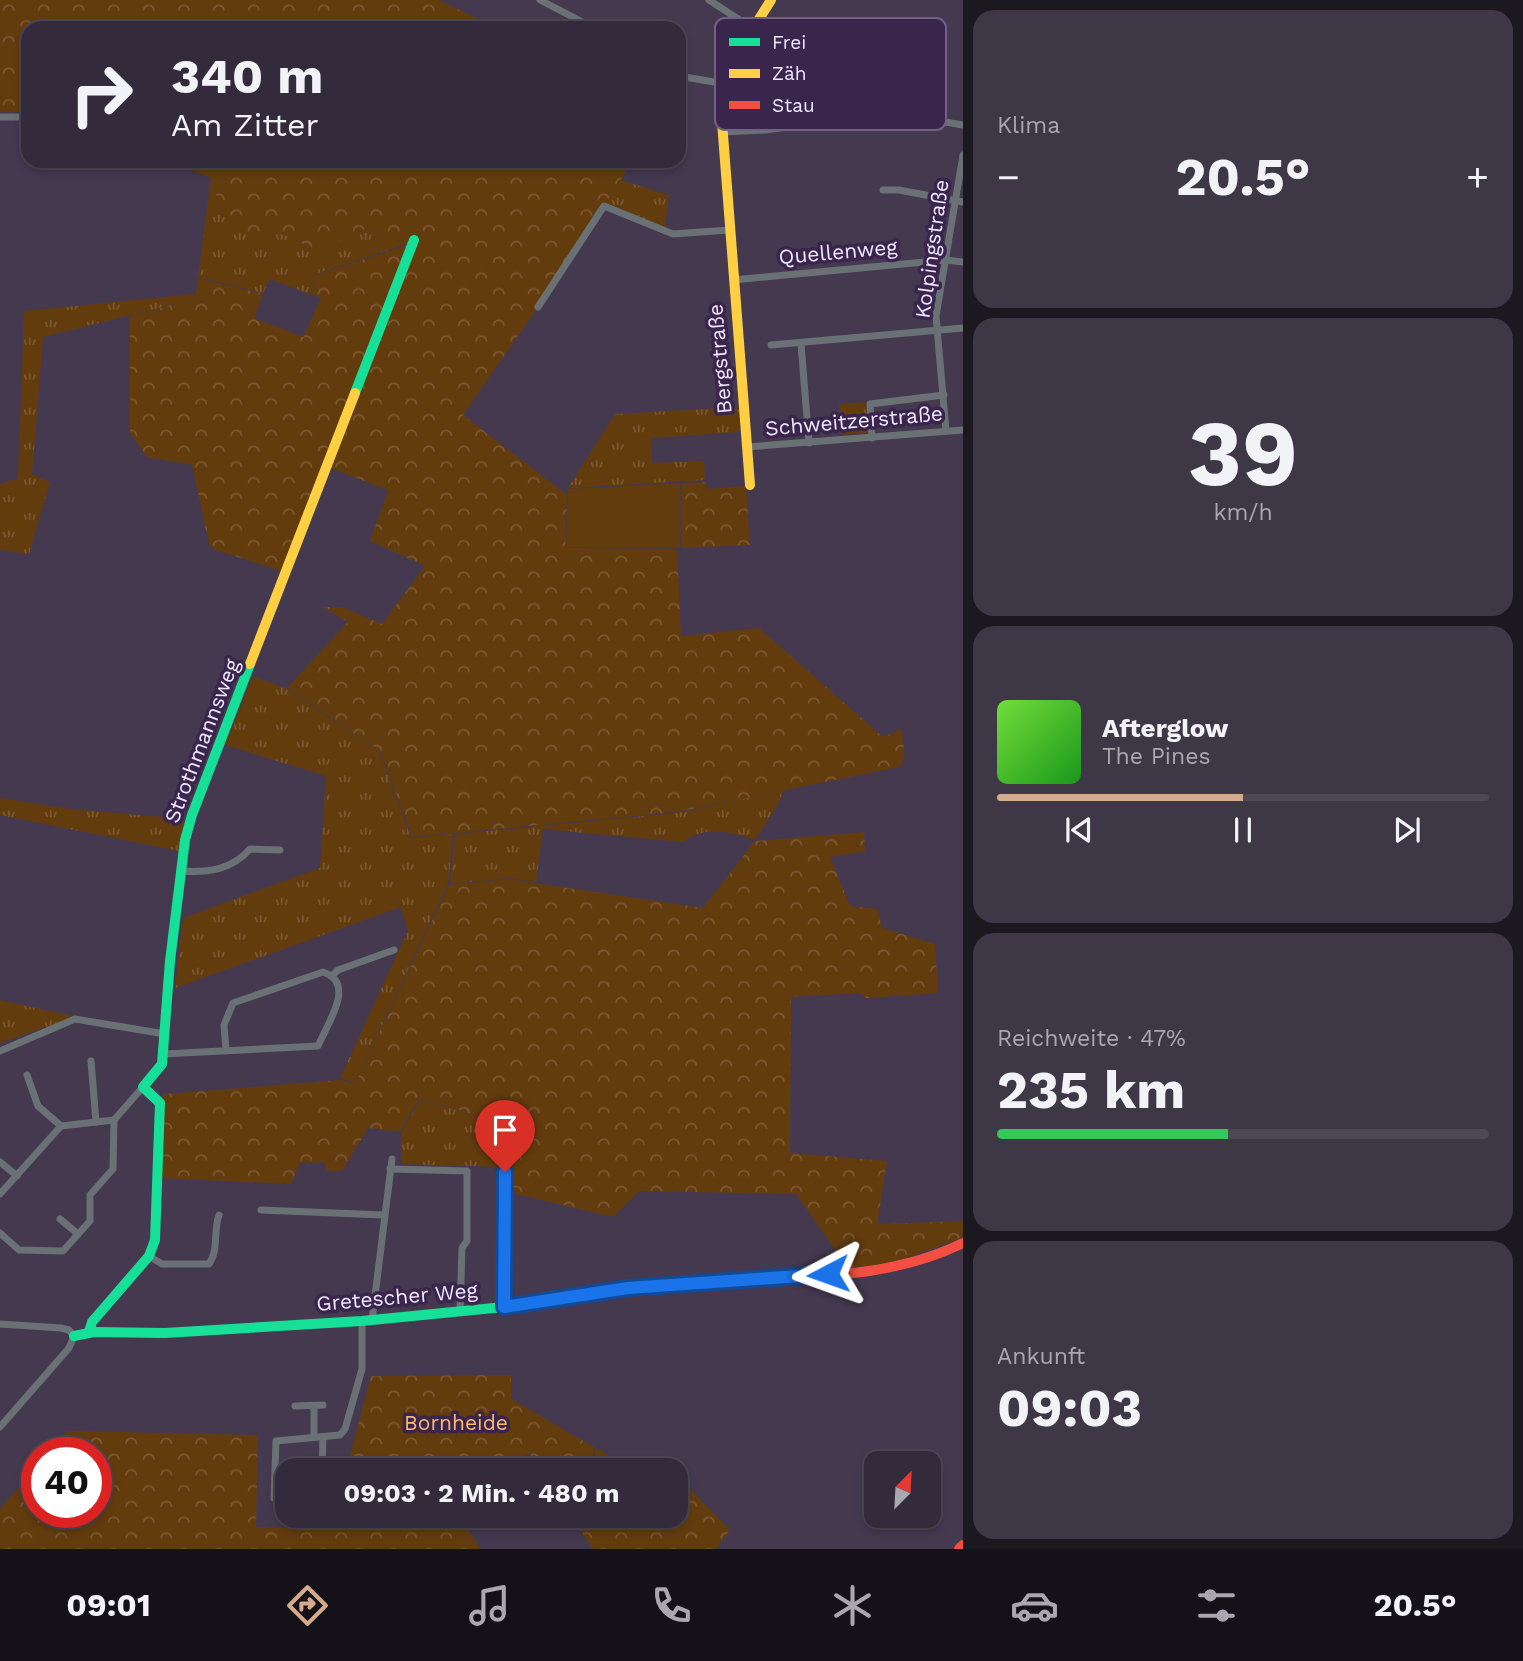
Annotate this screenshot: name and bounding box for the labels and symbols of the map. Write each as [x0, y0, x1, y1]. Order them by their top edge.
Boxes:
legend [715, 18, 946, 130]
text: Frei [772, 31, 806, 54]
text: Zäh [772, 62, 807, 85]
text: Stau [772, 94, 815, 117]
street label: Kolpingstraße [909, 178, 954, 320]
street label: Quellenweg [778, 234, 899, 269]
street label: Bergstraße [702, 303, 737, 415]
street label: Schweitzerstraße [764, 400, 944, 441]
street label: Strothmannsweg [159, 655, 245, 826]
pin [475, 1100, 535, 1172]
position arrow [791, 1237, 865, 1311]
street label: Gretescher Weg [315, 1277, 479, 1316]
park label: Bornheide [404, 1410, 508, 1435]
speed limit sign: 40 [21, 1437, 112, 1528]
north arrow [864, 1451, 942, 1528]

